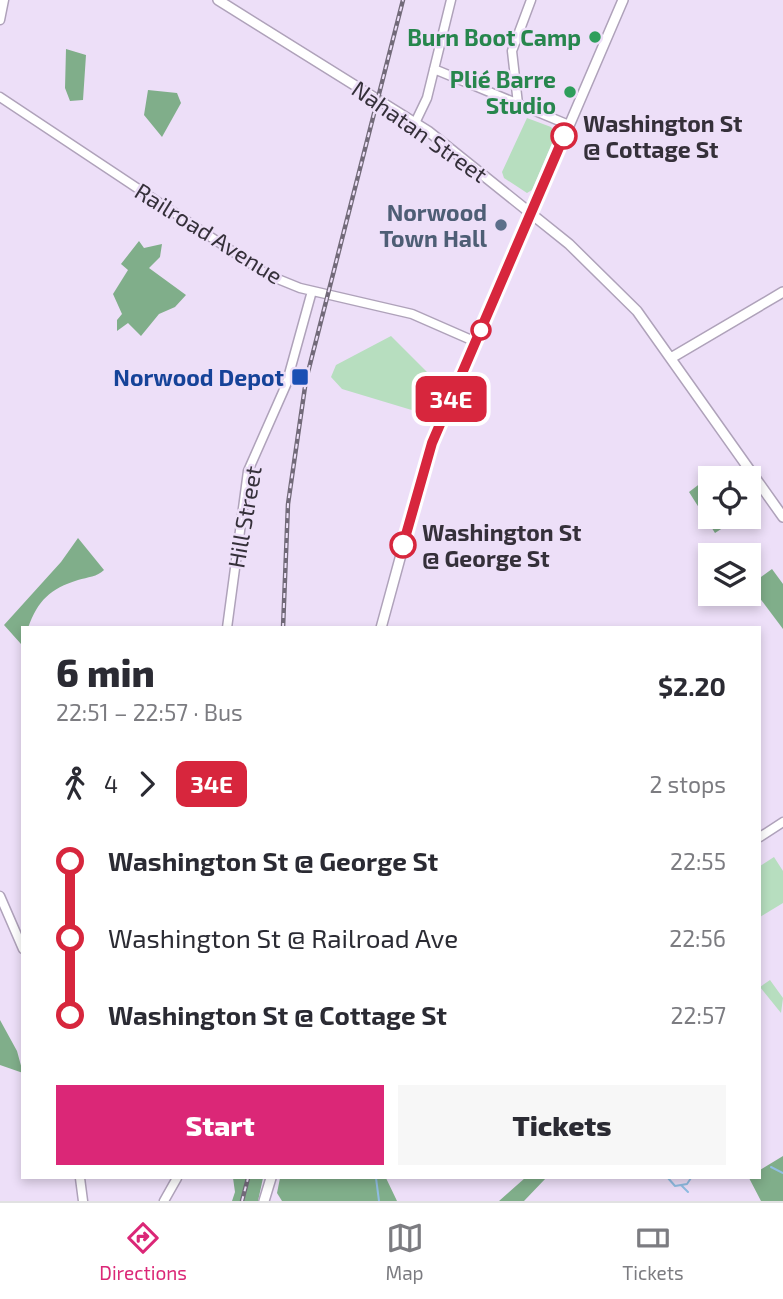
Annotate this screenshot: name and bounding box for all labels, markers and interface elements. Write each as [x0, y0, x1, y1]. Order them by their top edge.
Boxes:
place label: Burn Boot Camp [407, 23, 581, 51]
marker: Burn Boot Camp [587, 29, 603, 45]
place label: Plié Barre Studio [450, 65, 556, 119]
street label: Nahatan Street [347, 74, 493, 188]
marker: Plié Barre Studio [562, 84, 578, 100]
place label: Washington St @ Cottage St [583, 109, 742, 163]
marker: Washington St @ Cottage St [551, 123, 577, 149]
street label: Railroad Avenue [130, 176, 288, 290]
place label: Norwood Town Hall [380, 198, 487, 252]
marker: Norwood Town Hall [493, 217, 509, 233]
unlabelled marker [471, 320, 491, 340]
place label: Norwood Depot [113, 363, 284, 391]
marker: Norwood Depot [290, 367, 310, 387]
line badge: 34E [411, 376, 491, 422]
text: 34E [430, 384, 472, 413]
street label: Hill Street [221, 464, 267, 570]
map controls [698, 466, 761, 606]
button: locate [698, 466, 761, 529]
place label: Washington St @ George St [422, 518, 581, 572]
marker: Washington St @ George St [390, 532, 416, 558]
button: layers [698, 543, 761, 606]
text: 6 min [56, 649, 155, 695]
text: $2.20 [658, 670, 726, 701]
text: 22:51 – 22:57 · Bus [56, 698, 243, 726]
icon: walk [56, 765, 94, 803]
icon: forward [128, 765, 166, 803]
text: 34E [190, 769, 233, 798]
text: 4 [104, 770, 118, 798]
text: 2 stops [649, 770, 726, 798]
text: Washington St @ George St [108, 845, 438, 876]
text: 22:55 [670, 847, 726, 875]
text: Washington St @ Railroad Ave [108, 922, 458, 953]
text: 22:56 [669, 924, 726, 952]
text: Washington St @ Cottage St [108, 999, 447, 1030]
text: 22:57 [671, 1001, 726, 1029]
button: Start [56, 1085, 384, 1165]
button: Tickets [398, 1085, 726, 1165]
tab: Directions [99, 1219, 187, 1284]
tab: Map [385, 1219, 424, 1284]
tab: Tickets [622, 1219, 684, 1284]

